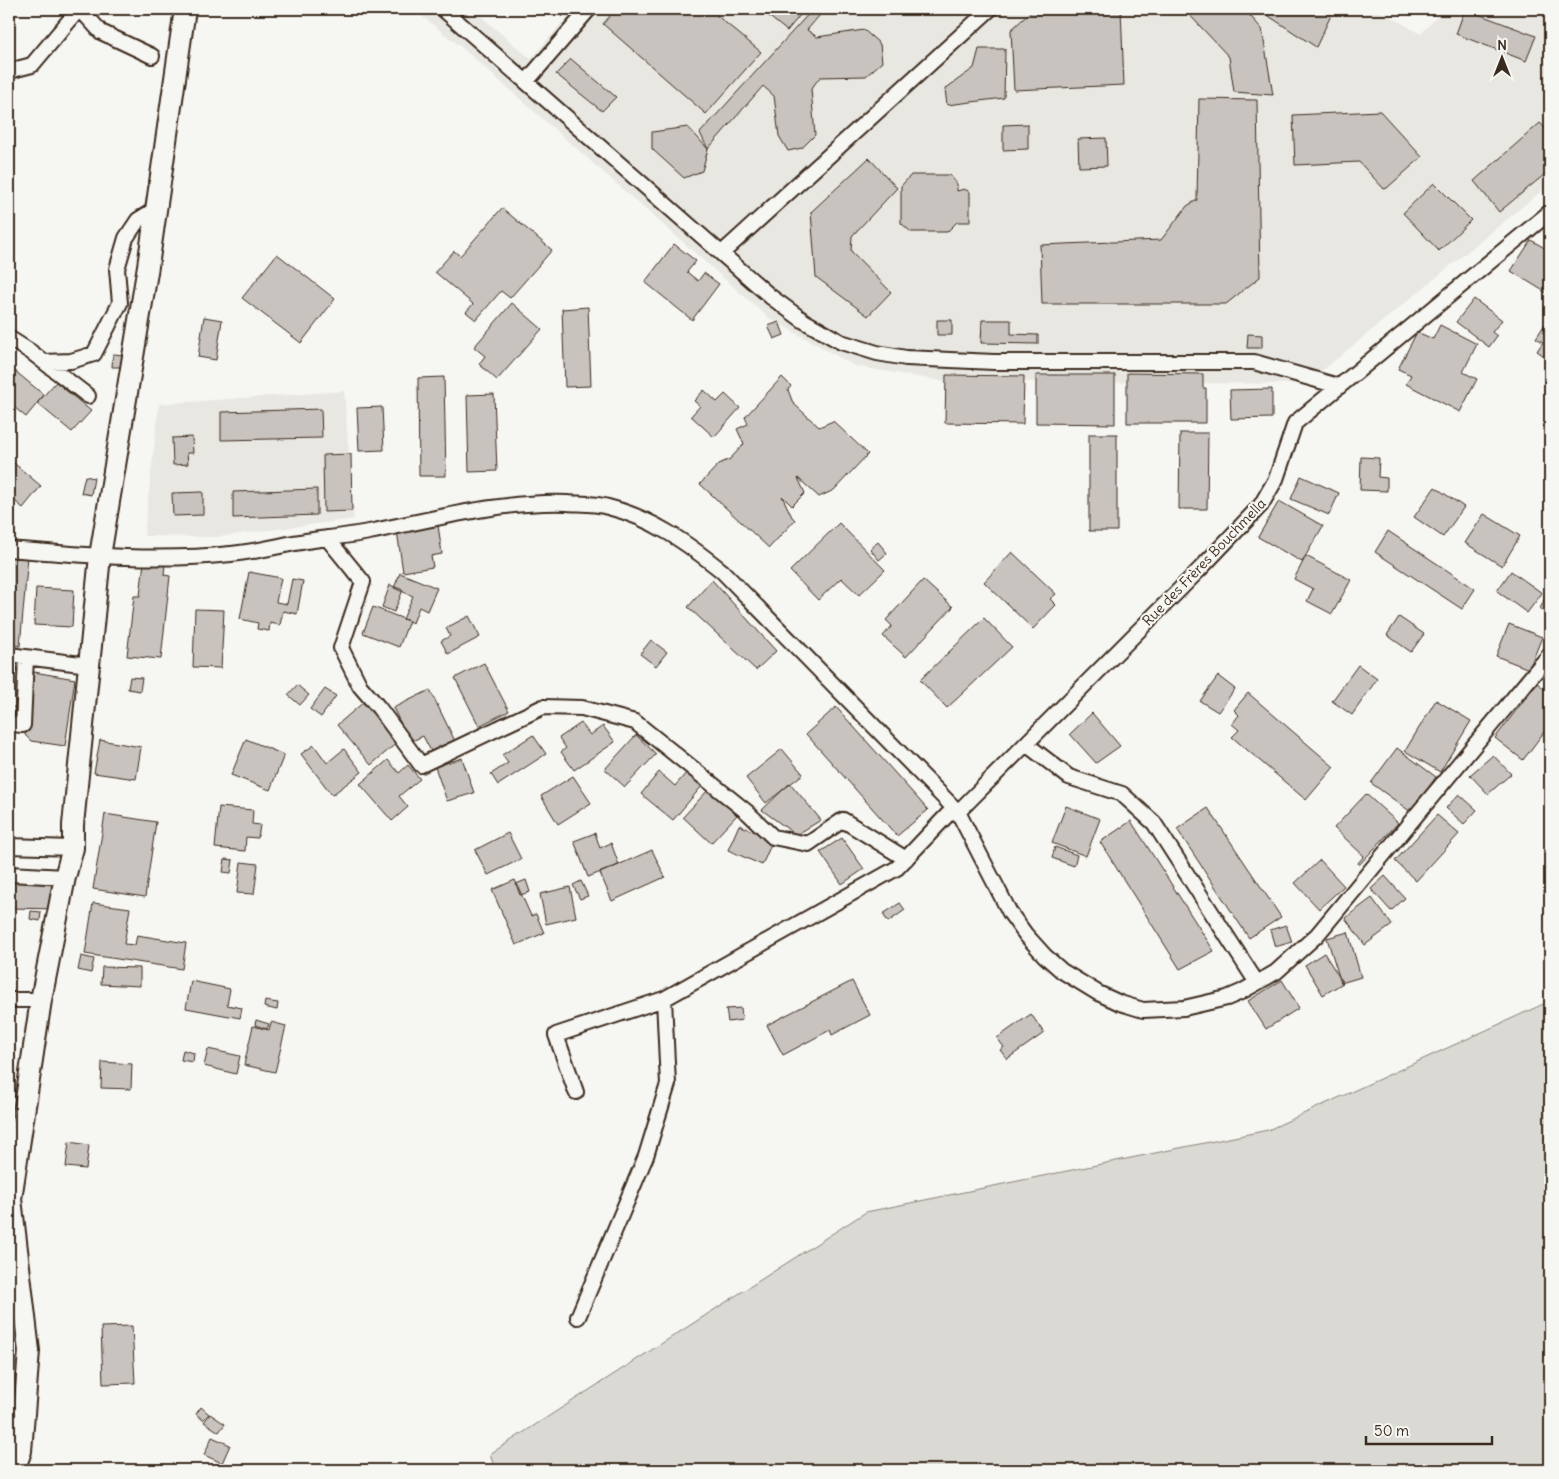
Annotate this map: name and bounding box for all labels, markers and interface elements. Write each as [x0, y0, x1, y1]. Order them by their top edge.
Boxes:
north arrow [1476, 32, 1526, 82]
text: N [1497, 36, 1507, 54]
street label: Rue des Frères Bouchmella [1138, 494, 1270, 630]
scale bar [1366, 1414, 1493, 1446]
text: 50 m [1374, 1421, 1409, 1440]

